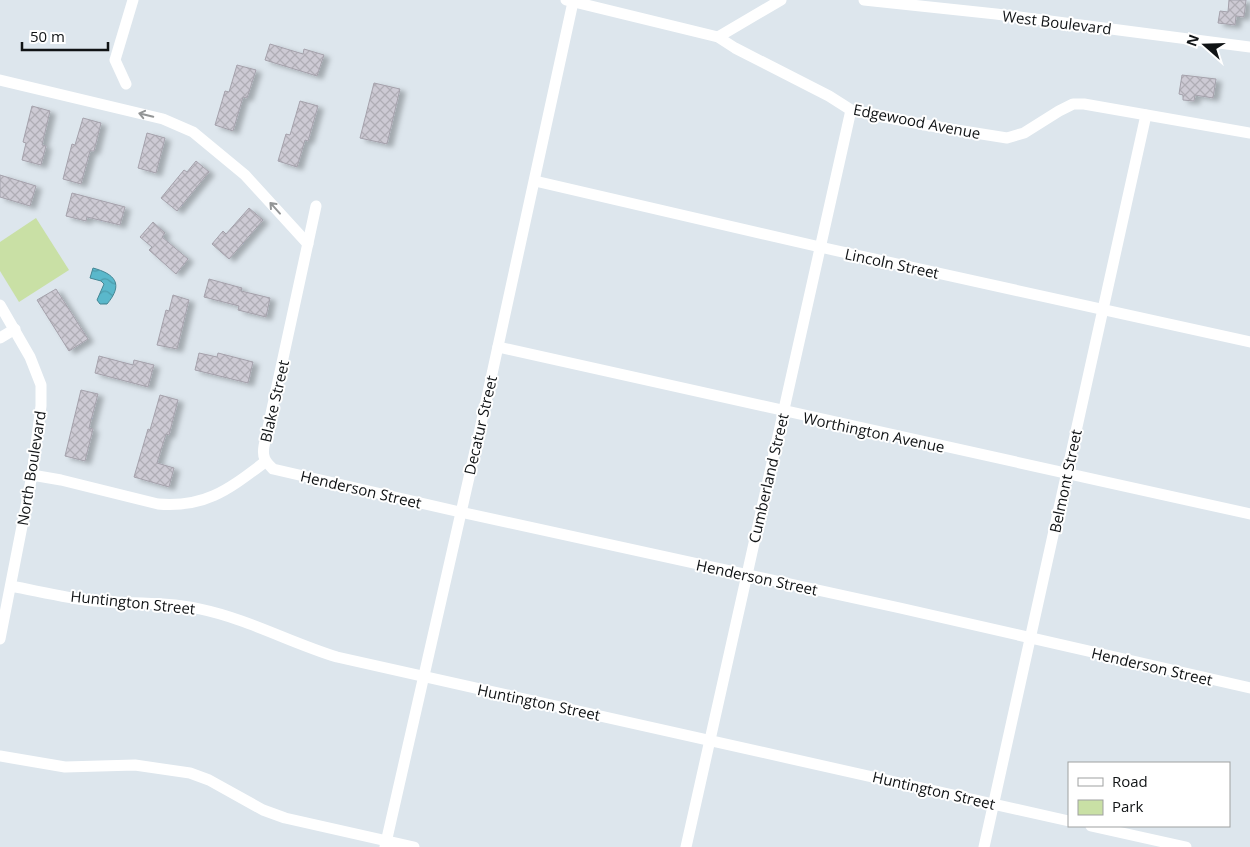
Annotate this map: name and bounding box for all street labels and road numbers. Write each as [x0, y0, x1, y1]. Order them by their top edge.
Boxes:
street label: West Boulevard [1001, 5, 1113, 39]
street label: Edgewood Avenue [852, 99, 982, 143]
street label: Lincoln Street [843, 243, 941, 283]
street label: Blake Street [255, 358, 293, 444]
street label: Decatur Street [459, 373, 501, 477]
street label: Worthington Avenue [801, 407, 947, 457]
street label: North Boulevard [12, 409, 50, 527]
street label: Cumberland Street [743, 411, 793, 545]
street label: Belmont Street [1044, 427, 1086, 535]
street label: Henderson Street [299, 465, 423, 513]
street label: Henderson Street [694, 554, 820, 600]
street label: Huntington Street [70, 586, 196, 618]
street label: Henderson Street [1090, 642, 1214, 690]
street label: Huntington Street [476, 679, 602, 725]
street label: Huntington Street [871, 766, 997, 814]

